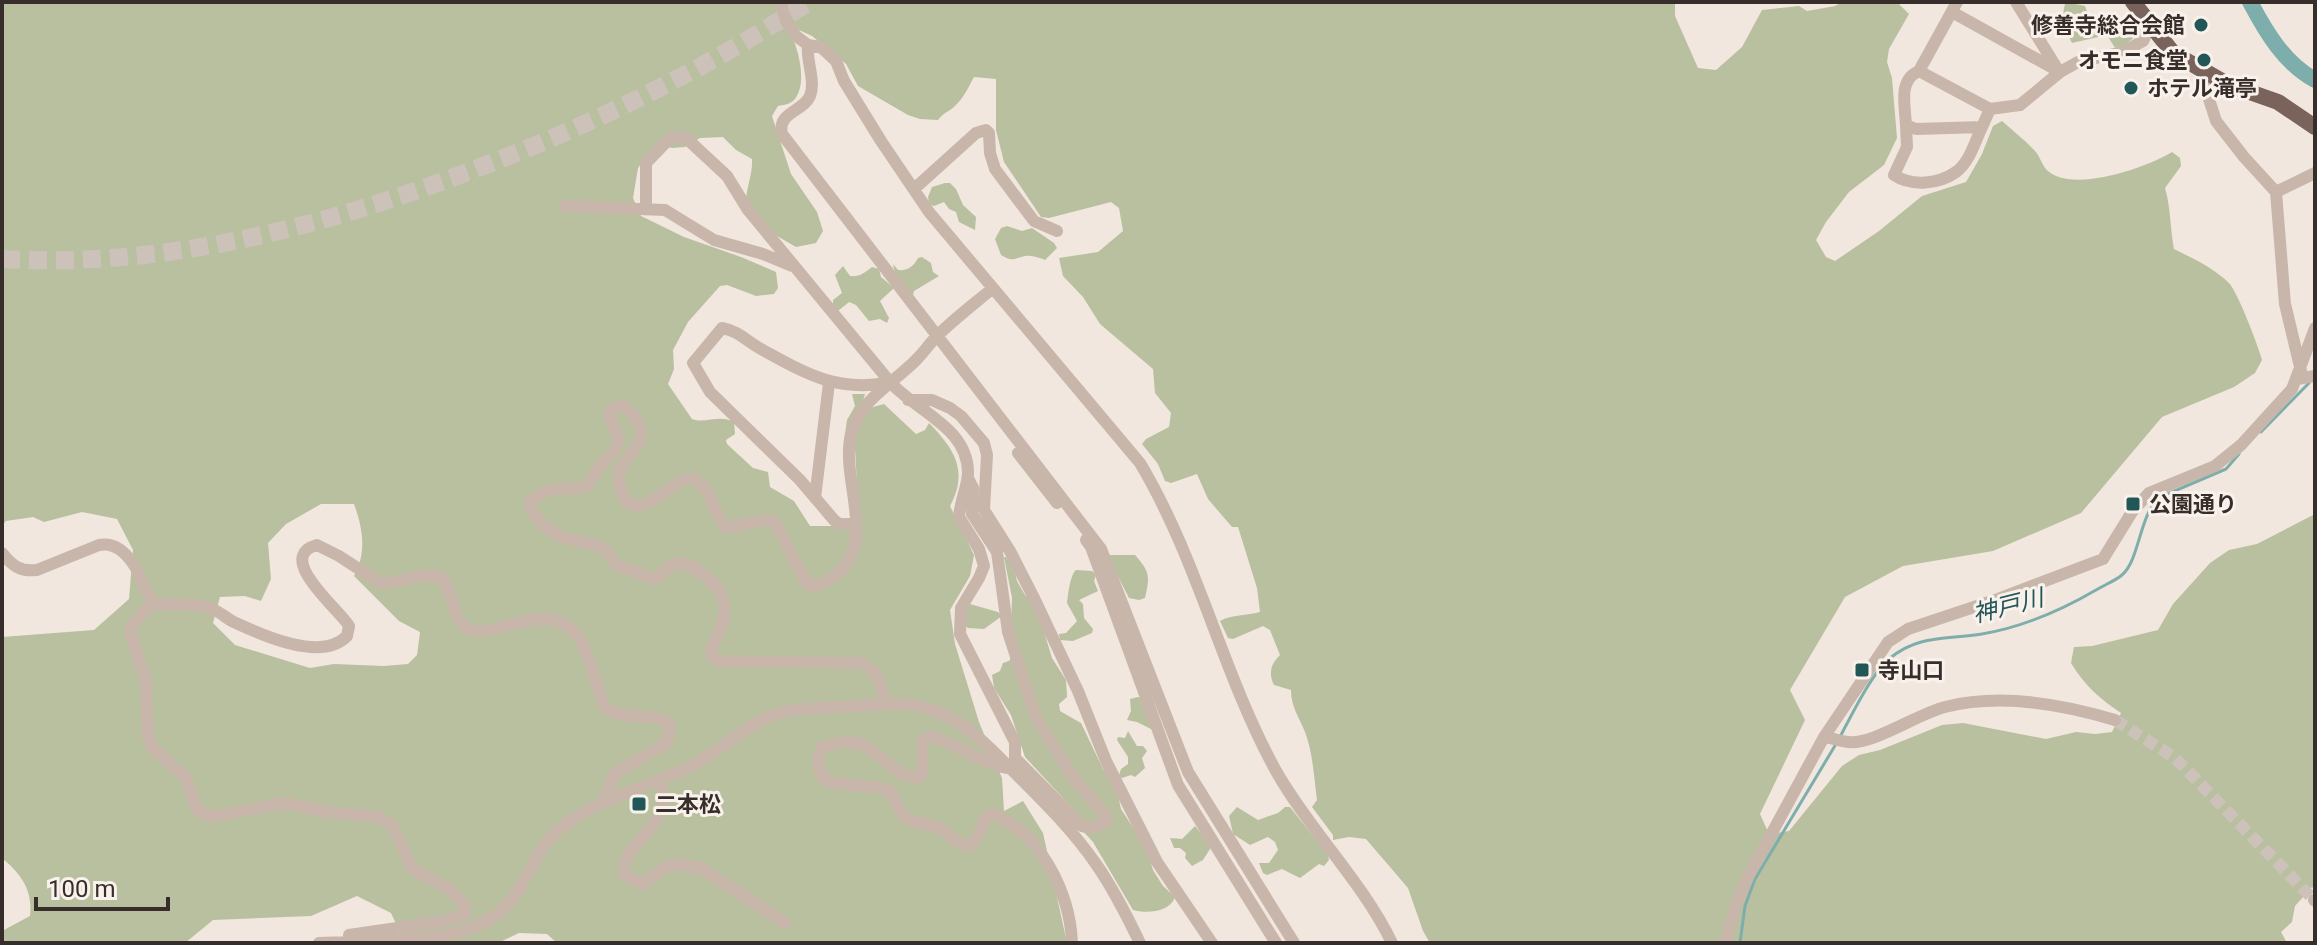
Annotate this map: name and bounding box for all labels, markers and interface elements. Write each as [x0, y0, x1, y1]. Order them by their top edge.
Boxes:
place label: 修善寺総合会館 [2031, 13, 2185, 38]
marker: 修善寺総合会館 [2192, 16, 2210, 34]
place label: オモニ食堂 [2078, 48, 2188, 73]
marker: オモニ食堂 [2195, 51, 2213, 69]
place label: ホテル滝亭 [2147, 76, 2257, 101]
marker: ホテル滝亭 [2122, 79, 2140, 97]
place label: 公園通り [2149, 492, 2237, 517]
marker: 公園通り [2124, 495, 2142, 513]
water label: 神戸川 [1970, 583, 2049, 628]
place label: 寺山口 [1878, 658, 1944, 683]
marker: 寺山口 [1853, 661, 1871, 679]
place label: 二本松 [655, 792, 721, 817]
marker: 二本松 [630, 795, 648, 813]
scale bar [36, 861, 168, 911]
text: 100 m [48, 875, 115, 903]

